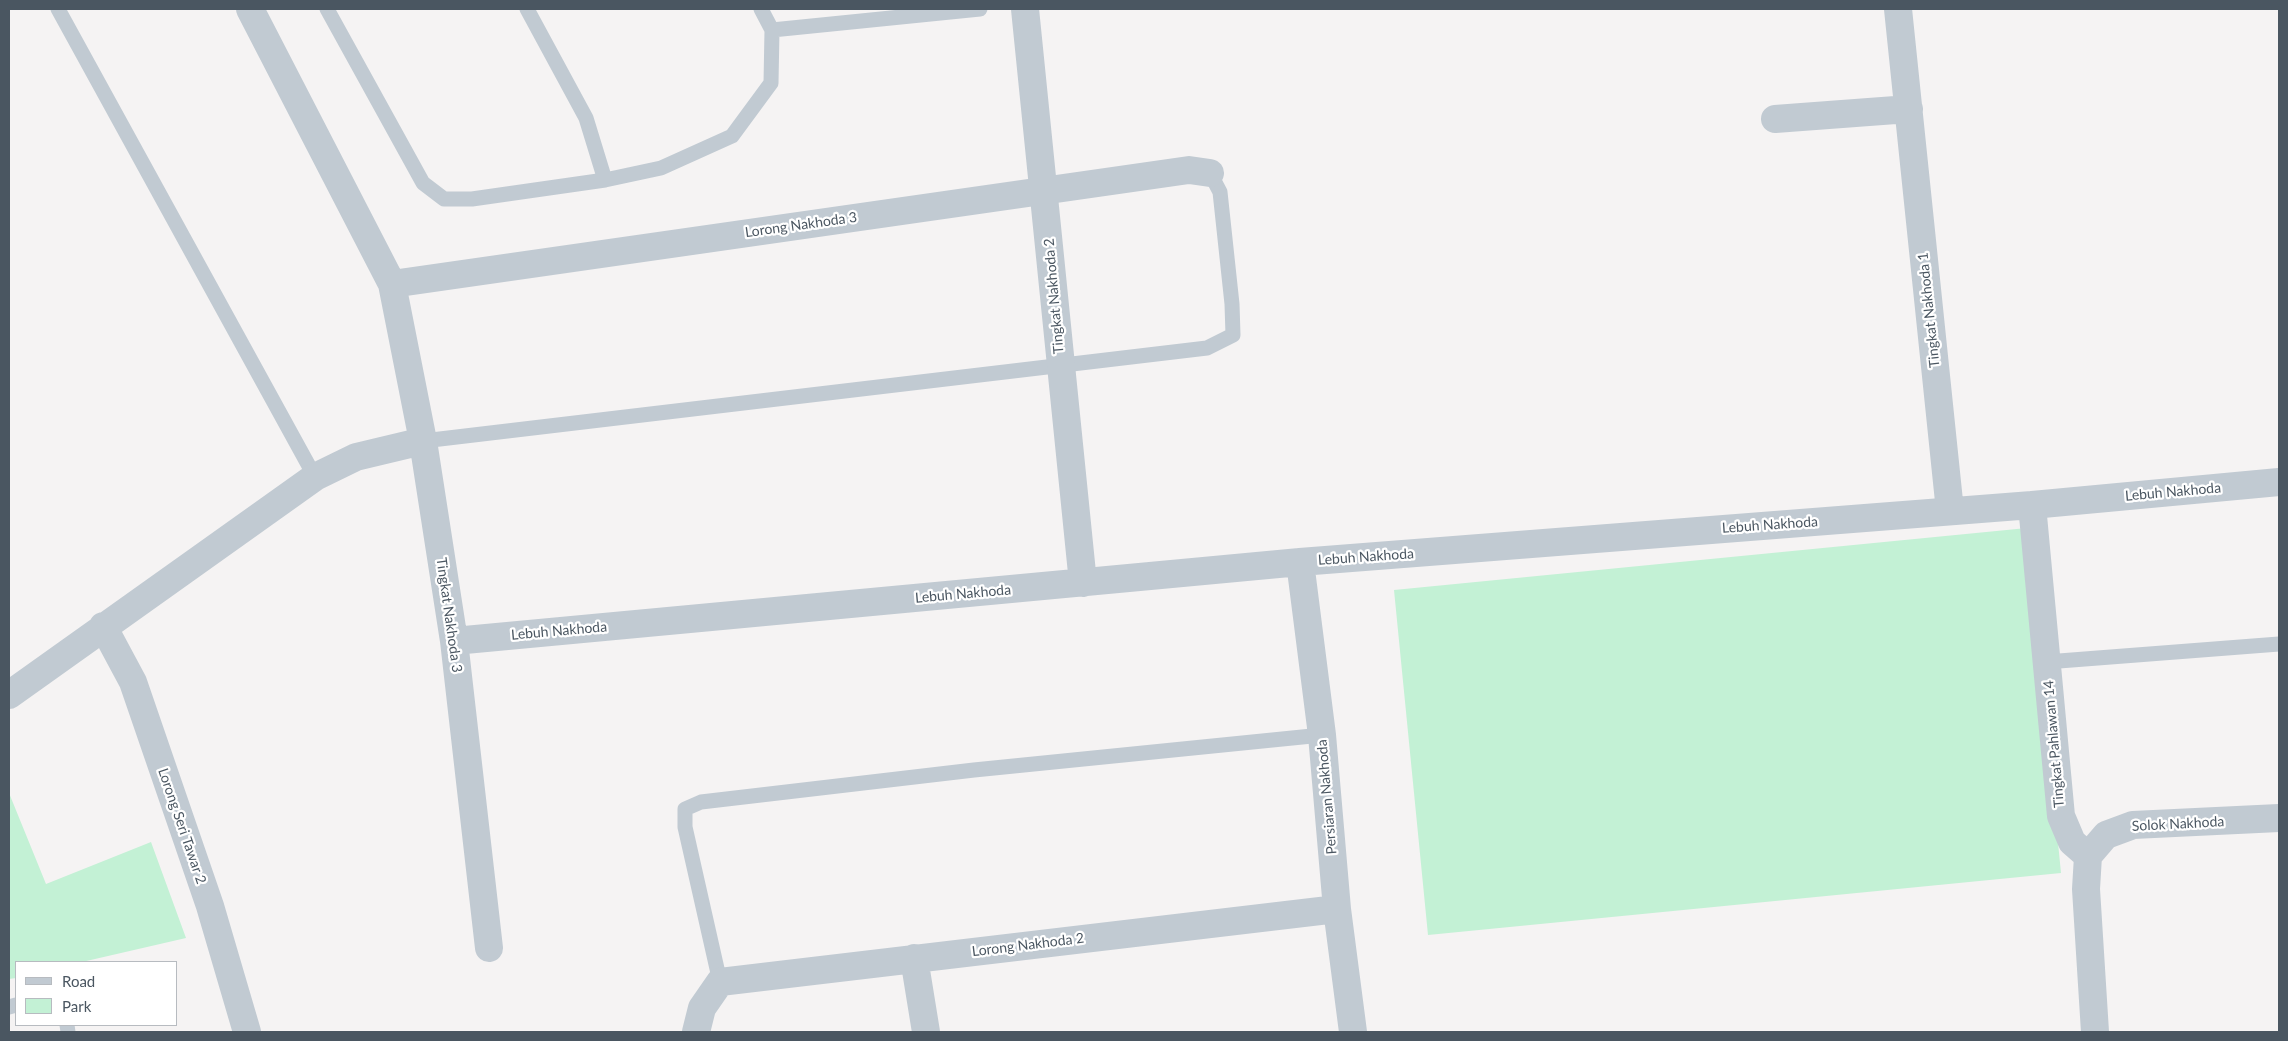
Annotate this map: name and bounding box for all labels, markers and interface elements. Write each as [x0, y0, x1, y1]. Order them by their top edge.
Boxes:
street label: Lorong Nakhoda 3 [744, 209, 858, 241]
street label: Tingkat Nakhoda 2 [1041, 237, 1067, 355]
street label: Tingkat Nakhoda 1 [1915, 251, 1943, 369]
street label: Lebuh Nakhoda [2124, 479, 2222, 505]
street label: Lebuh Nakhoda [1721, 513, 1819, 537]
street label: Lebuh Nakhoda [1317, 545, 1415, 569]
street label: Tingkat Nakhoda 3 [433, 556, 465, 674]
street label: Lebuh Nakhoda [914, 581, 1012, 607]
street label: Lebuh Nakhoda [510, 618, 608, 644]
street label: Tingkat Pahlawan 14 [2040, 680, 2068, 808]
street label: Persiaran Nakhoda [1314, 739, 1340, 855]
street label: Lorong Seri Tawar 2 [154, 766, 210, 886]
street label: Solok Nakhoda [2131, 813, 2225, 835]
street label: Lorong Nakhoda 2 [971, 930, 1085, 960]
legend [15, 961, 178, 1026]
text: Road [62, 972, 95, 990]
text: Park [62, 997, 91, 1015]

